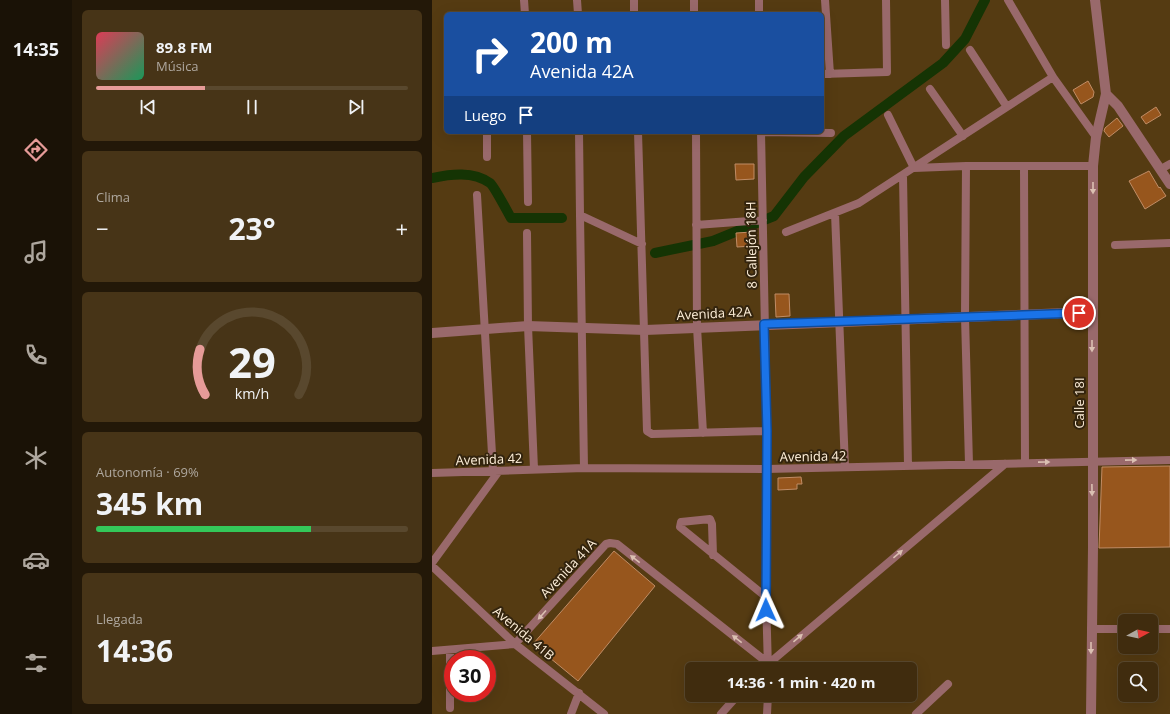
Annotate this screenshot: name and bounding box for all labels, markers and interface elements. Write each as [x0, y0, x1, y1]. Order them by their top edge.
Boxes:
text: 200 m [530, 23, 613, 61]
icon: right [464, 28, 516, 80]
text: 14:35 [13, 37, 59, 61]
text: 89.8 FM [156, 37, 212, 57]
text: Música [156, 57, 199, 75]
text: Avenida 42A [530, 59, 634, 83]
icon: previous [137, 96, 159, 118]
icon: pause [241, 96, 263, 118]
icon: next [345, 96, 367, 118]
icon: arrive [515, 104, 537, 126]
text: Luego [464, 105, 507, 125]
icon: directions [22, 136, 50, 164]
one-way arrow [1090, 182, 1096, 195]
text: Clima [96, 188, 130, 206]
street label: 8 Callejón 18H [741, 201, 761, 289]
text: 23° [228, 208, 276, 249]
text: − [96, 213, 109, 243]
text: + [395, 213, 408, 243]
icon: music [22, 238, 50, 266]
pin [1062, 296, 1096, 330]
street label: Avenida 42A [676, 302, 753, 324]
icon: arrive [1068, 302, 1090, 324]
text: 29 [228, 334, 276, 390]
one-way arrow [1089, 340, 1095, 353]
icon: phone [22, 341, 50, 369]
street label: Calle 18I [1070, 377, 1088, 429]
text: km/h [235, 384, 269, 403]
icon: climate [22, 444, 50, 472]
street label: Avenida 42 [779, 446, 847, 466]
street label: Avenida 42 [455, 449, 523, 469]
one-way arrow [1125, 457, 1138, 463]
one-way arrow [1038, 459, 1051, 465]
text: Autonomía · 69% [96, 463, 199, 481]
text: 345 km [96, 483, 203, 524]
one-way arrow [1089, 484, 1095, 497]
street label: Avenida 41A [536, 534, 601, 602]
icon: car [22, 546, 50, 574]
one-way arrow [892, 550, 903, 559]
one-way arrow [630, 554, 641, 563]
position arrow [745, 589, 787, 631]
street label: Avenida 41B [489, 602, 559, 664]
text: Llegada [96, 610, 143, 628]
one-way arrow [537, 610, 546, 620]
north arrow [1118, 614, 1158, 654]
map controls [1118, 614, 1158, 702]
text: 14:36 [96, 630, 173, 671]
one-way arrow [793, 633, 803, 642]
one-way arrow [732, 635, 743, 643]
one-way arrow [1088, 642, 1094, 655]
icon: filters [22, 649, 50, 677]
speed limit sign: 30 [444, 650, 496, 702]
button: search [1118, 662, 1158, 702]
text: 14:36 · 1 min · 420 m [727, 672, 875, 692]

